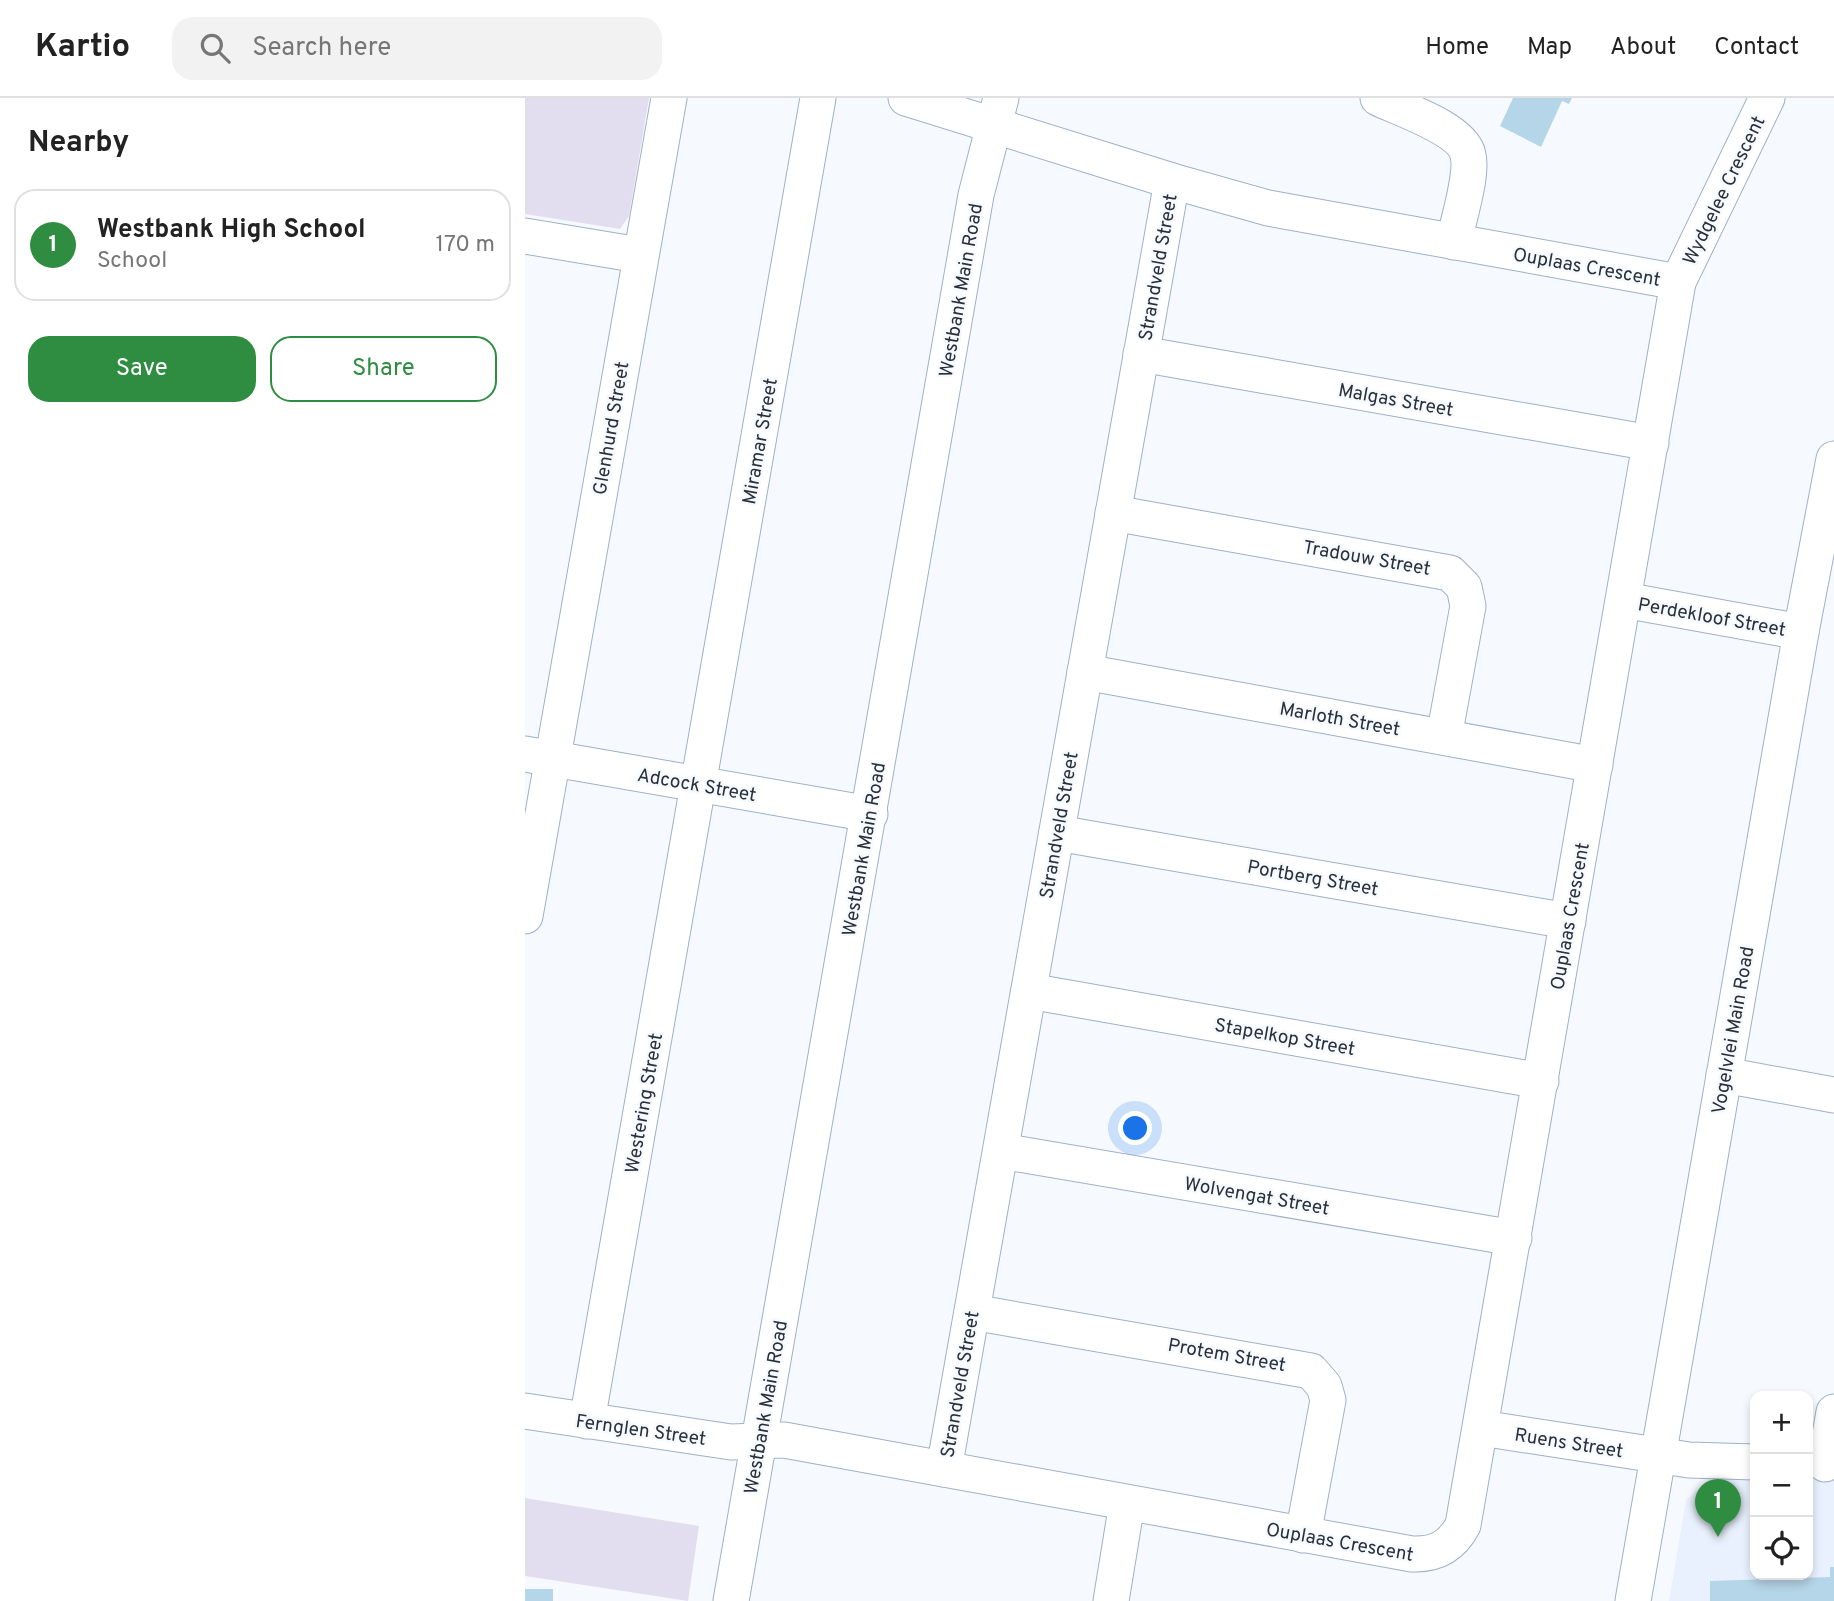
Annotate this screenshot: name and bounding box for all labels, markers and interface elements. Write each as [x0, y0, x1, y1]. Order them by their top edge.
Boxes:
search box [172, 17, 662, 80]
text: Kartio [35, 27, 130, 69]
icon: search [196, 29, 234, 67]
text: Search here [252, 32, 391, 65]
text: Home [1425, 33, 1489, 63]
text: Map [1527, 33, 1572, 63]
text: About [1610, 33, 1676, 63]
text: Contact [1714, 33, 1799, 63]
street label: Wydgelee Crescent [1678, 112, 1771, 269]
text: Nearby [28, 125, 129, 162]
street label: Strandveld Street [1134, 192, 1184, 343]
street label: Westbank Main Road [935, 201, 989, 379]
text: Westbank High School [97, 214, 366, 247]
text: 1 [48, 231, 58, 260]
text: 170 m [436, 231, 495, 260]
street label: Ouplaas Crescent [1511, 243, 1662, 293]
text: School [97, 247, 167, 276]
button: Save [28, 336, 256, 402]
button: Share [270, 336, 497, 402]
street label: Glenhurd Street [588, 360, 636, 497]
street label: Miramar Street [738, 376, 784, 506]
street label: Malgas Street [1336, 379, 1455, 423]
street label: Tradouw Street [1301, 536, 1432, 582]
street label: Perdekloof Street [1636, 593, 1787, 643]
street label: Marloth Street [1278, 698, 1402, 742]
street label: Strandveld Street [1035, 750, 1085, 901]
street label: Westbank Main Road [838, 760, 892, 938]
street label: Adcock Street [635, 764, 758, 808]
street label: Ouplaas Crescent [1546, 841, 1596, 992]
street label: Portberg Street [1245, 856, 1380, 902]
street label: Vogelvlei Main Road [1707, 944, 1761, 1116]
street label: Stapelkop Street [1213, 1014, 1357, 1062]
street label: Westering Street [621, 1031, 669, 1176]
your location [1118, 1111, 1152, 1145]
street label: Wolvengat Street [1182, 1172, 1331, 1222]
street label: Strandveld Street [936, 1309, 986, 1460]
street label: Westbank Main Road [740, 1318, 794, 1496]
street label: Protem Street [1166, 1334, 1288, 1378]
map controls [1750, 1391, 1813, 1580]
button: + [1750, 1391, 1813, 1454]
street label: Fernglen Street [574, 1410, 707, 1452]
street label: Ruens Street [1513, 1424, 1625, 1464]
button: − [1750, 1454, 1813, 1517]
pin: 1 [1695, 1479, 1741, 1537]
button: locate [1750, 1517, 1813, 1580]
street label: Ouplaas Crescent [1264, 1518, 1415, 1568]

